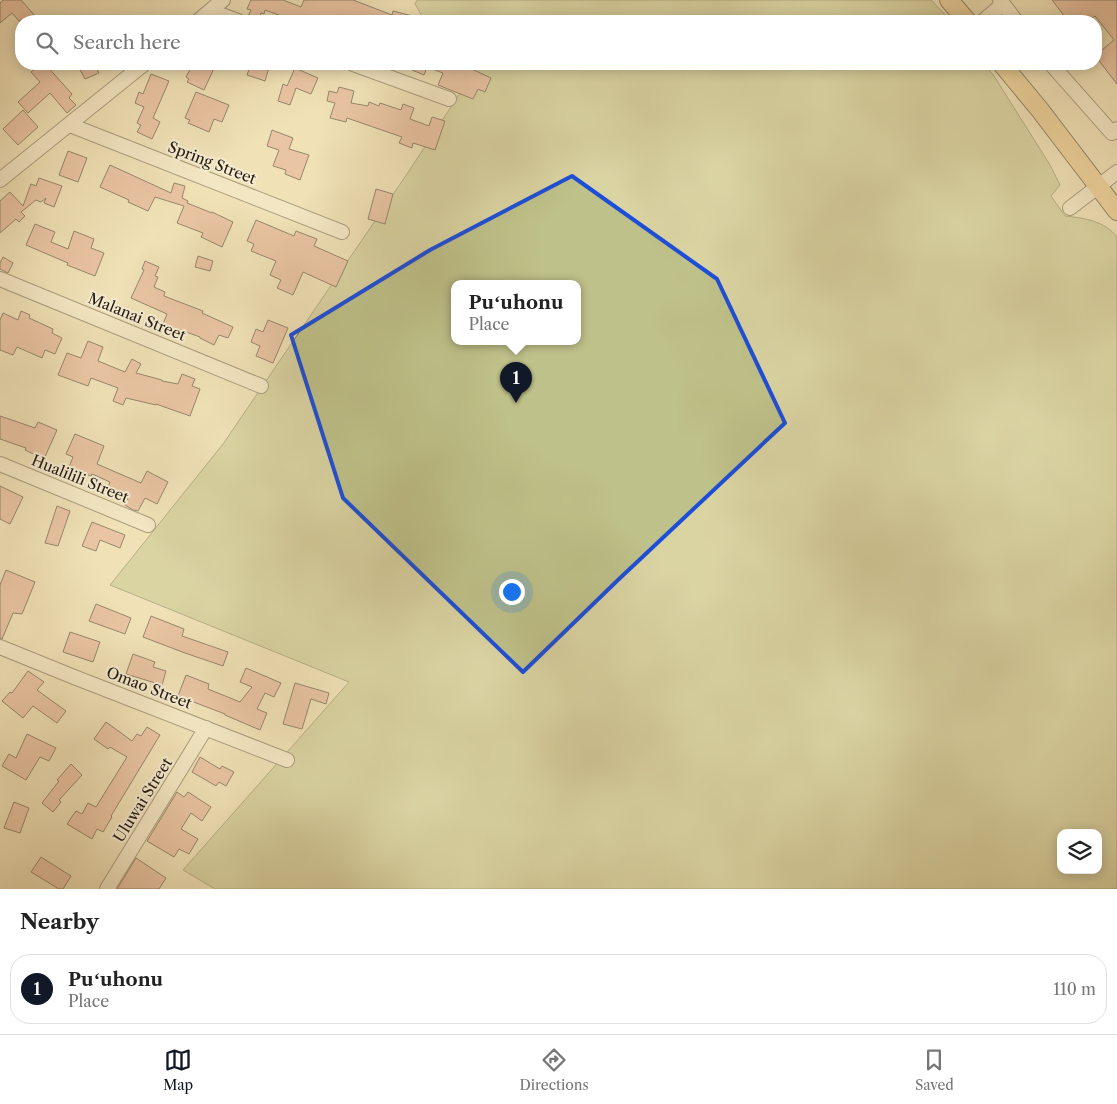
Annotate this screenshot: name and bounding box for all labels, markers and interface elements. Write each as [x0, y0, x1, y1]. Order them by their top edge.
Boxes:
search box [15, 15, 1102, 70]
icon: search [33, 29, 61, 57]
text: Search here [73, 31, 181, 54]
street label: Spring Street [165, 137, 260, 188]
popup [451, 280, 581, 345]
street label: Malanai Street [86, 288, 189, 345]
text: Puʻuhonu [468, 291, 564, 314]
text: Place [468, 314, 510, 334]
pin: 1 [500, 362, 532, 403]
street label: Hualilili Street [29, 450, 132, 507]
your location [499, 579, 525, 605]
street label: Omao Street [104, 663, 195, 713]
street label: Uluwai Street [109, 753, 176, 846]
map controls [1057, 829, 1102, 874]
button: layers [1057, 829, 1102, 874]
text: Nearby [20, 909, 99, 934]
text: Puʻuhonu [68, 968, 163, 991]
text: 1 [33, 979, 41, 999]
text: 110 m [1053, 979, 1096, 999]
text: Place [68, 991, 109, 1011]
tab: Map [163, 1046, 193, 1094]
tab: Directions [519, 1046, 589, 1094]
tab: Saved [915, 1046, 954, 1094]

